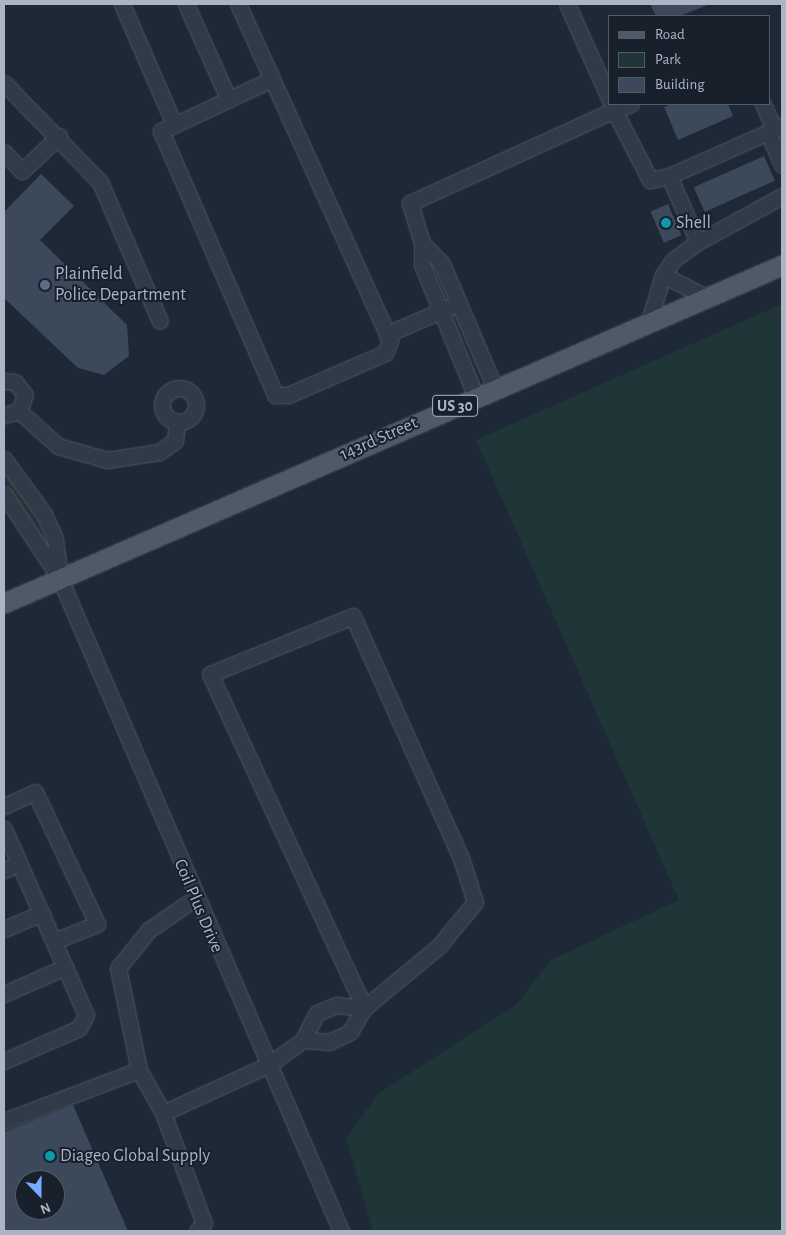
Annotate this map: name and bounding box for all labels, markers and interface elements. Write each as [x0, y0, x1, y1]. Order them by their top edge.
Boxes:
legend [608, 15, 771, 105]
text: Road [655, 27, 685, 42]
text: Park [655, 52, 681, 67]
text: Building [655, 77, 705, 92]
place label: Shell [676, 212, 711, 234]
marker: Shell [660, 217, 672, 229]
place label: Plainfield Police Department [55, 264, 186, 306]
marker: Plainfield Police Department [39, 279, 51, 291]
road number: US 30 [431, 392, 479, 420]
street label: 143rd Street [337, 412, 421, 466]
street label: Coil Plus Drive [169, 856, 227, 956]
place label: Diageo Global Supply [60, 1145, 210, 1167]
marker: Diageo Global Supply [44, 1150, 56, 1162]
north arrow [15, 1170, 65, 1220]
text: N [38, 1200, 52, 1216]

